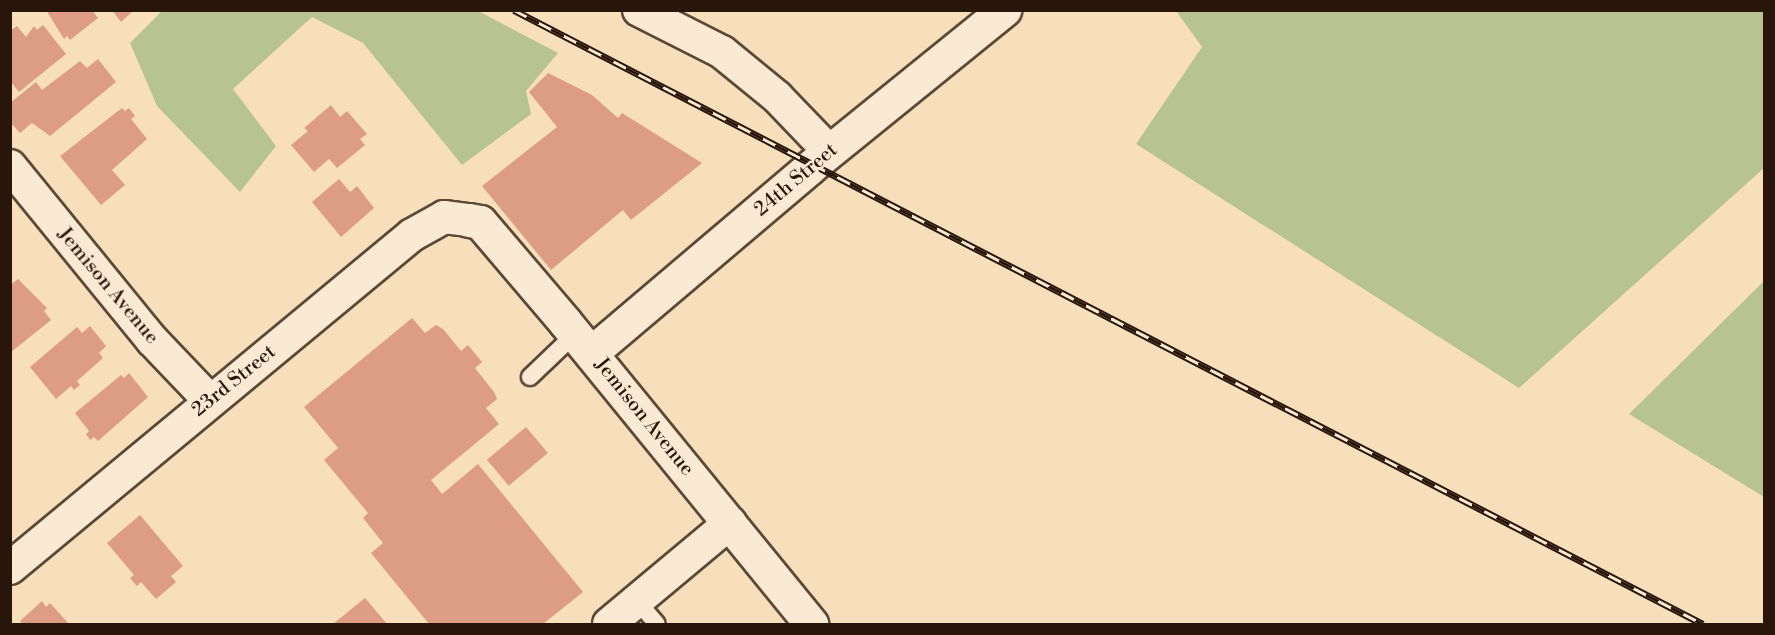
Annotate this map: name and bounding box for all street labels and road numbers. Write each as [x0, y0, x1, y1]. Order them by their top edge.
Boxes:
street label: 24th Street [750, 138, 842, 222]
street label: Jemison Avenue [52, 223, 164, 349]
street label: 23rd Street [187, 340, 281, 422]
street label: Jemison Avenue [589, 353, 699, 481]

